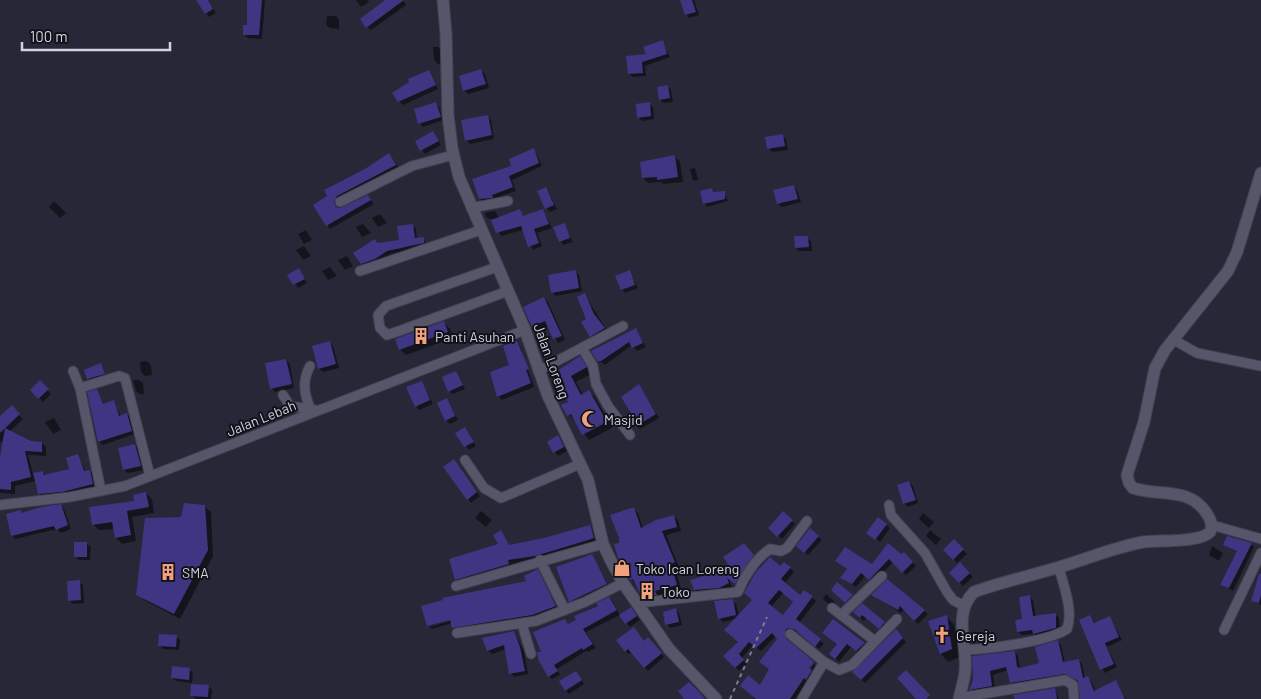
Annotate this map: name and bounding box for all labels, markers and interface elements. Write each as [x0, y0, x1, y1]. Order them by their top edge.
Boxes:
scale bar [22, 20, 170, 52]
text: 100 m [30, 27, 68, 45]
street label: Jalan Loreng [530, 321, 574, 401]
building icon: Panti Asuhan [411, 326, 431, 346]
place label: Panti Asuhan [435, 328, 514, 345]
street label: Jalan Lebah [224, 396, 298, 440]
mosque icon: Masjid [580, 409, 600, 429]
place label: Masjid [604, 411, 643, 428]
shop icon: Toko Ican Loreng [612, 558, 632, 578]
place label: Toko Ican Loreng [636, 560, 739, 577]
building icon: SMA [158, 562, 178, 582]
place label: SMA [182, 564, 209, 581]
building icon: Toko [637, 581, 657, 601]
place label: Toko [661, 583, 690, 600]
church icon: Gereja [932, 625, 952, 645]
place label: Gereja [956, 627, 995, 644]

